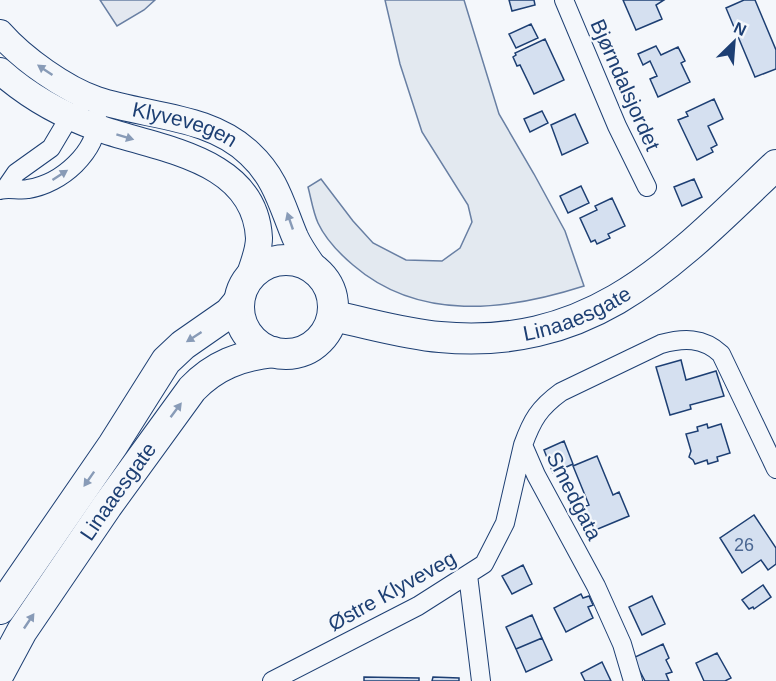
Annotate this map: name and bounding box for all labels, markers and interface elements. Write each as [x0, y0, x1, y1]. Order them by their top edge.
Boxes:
north arrow [704, 12, 764, 72]
street label: Bjørndalsjordet [586, 16, 665, 154]
text: N [731, 19, 749, 39]
one-way arrow [37, 65, 53, 76]
street label: Klyvevegen [130, 98, 242, 151]
one-way arrow [116, 133, 134, 142]
one-way arrow [52, 170, 69, 181]
one-way arrow [284, 211, 294, 229]
street label: Linaaesgate [521, 281, 635, 345]
one-way arrow [186, 331, 202, 342]
one-way arrow [170, 403, 182, 419]
street label: Linaaesgate [75, 438, 160, 544]
street label: Smedgata [542, 448, 607, 544]
one-way arrow [84, 471, 95, 487]
house number: 26 [734, 535, 754, 555]
street label: Østre Klyveveg [324, 546, 460, 635]
one-way arrow [23, 614, 35, 630]

